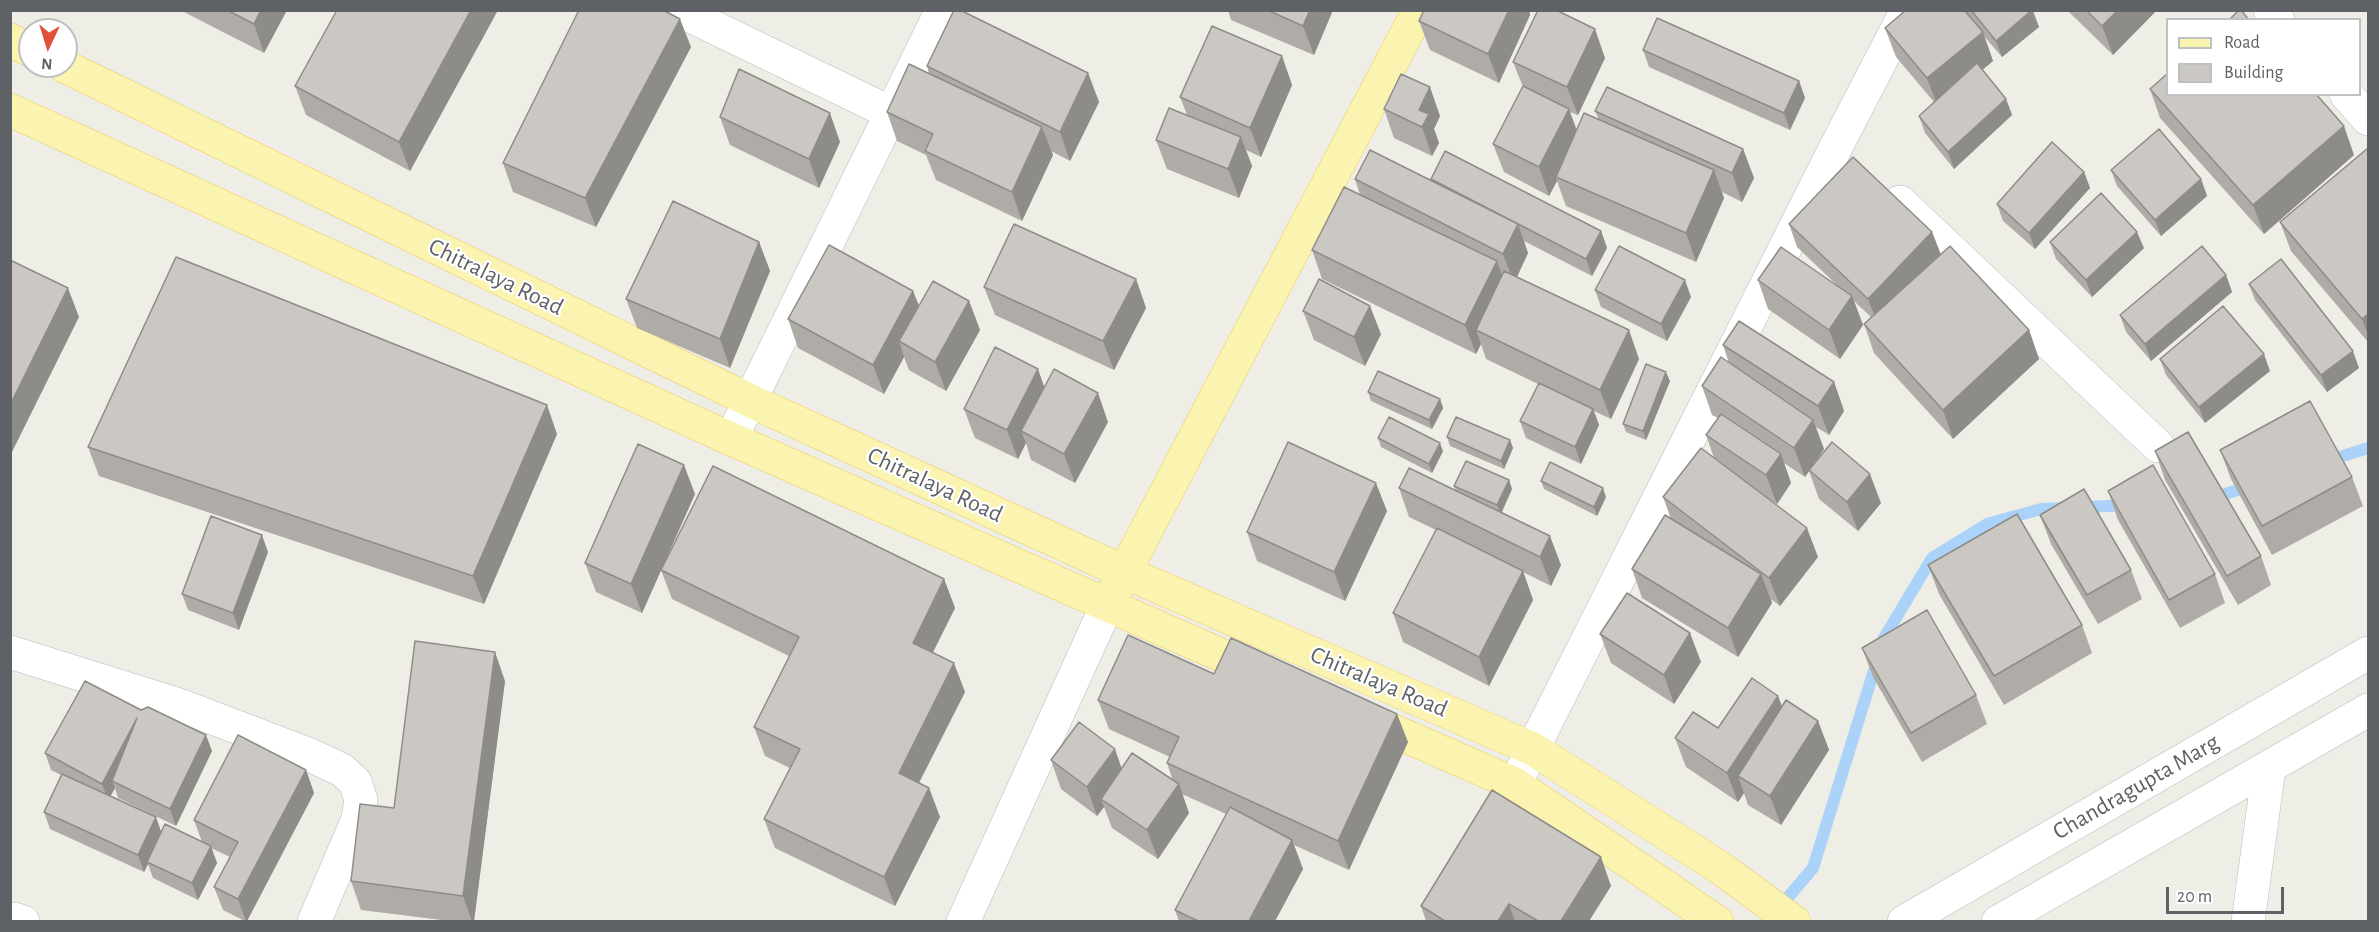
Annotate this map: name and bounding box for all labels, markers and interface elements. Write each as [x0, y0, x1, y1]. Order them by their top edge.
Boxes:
north arrow [18, 18, 78, 78]
legend [2166, 18, 2361, 96]
text: Road [2224, 34, 2260, 52]
text: N [41, 56, 53, 72]
text: Building [2224, 64, 2283, 82]
street label: Chitralaya Road [424, 232, 568, 322]
street label: Chitralaya Road [863, 441, 1007, 529]
street label: Chitralaya Road [1306, 640, 1452, 724]
street label: Chandragupta Marg [2048, 728, 2224, 846]
scale bar [2169, 875, 2288, 913]
text: 20 m [2177, 888, 2212, 906]

